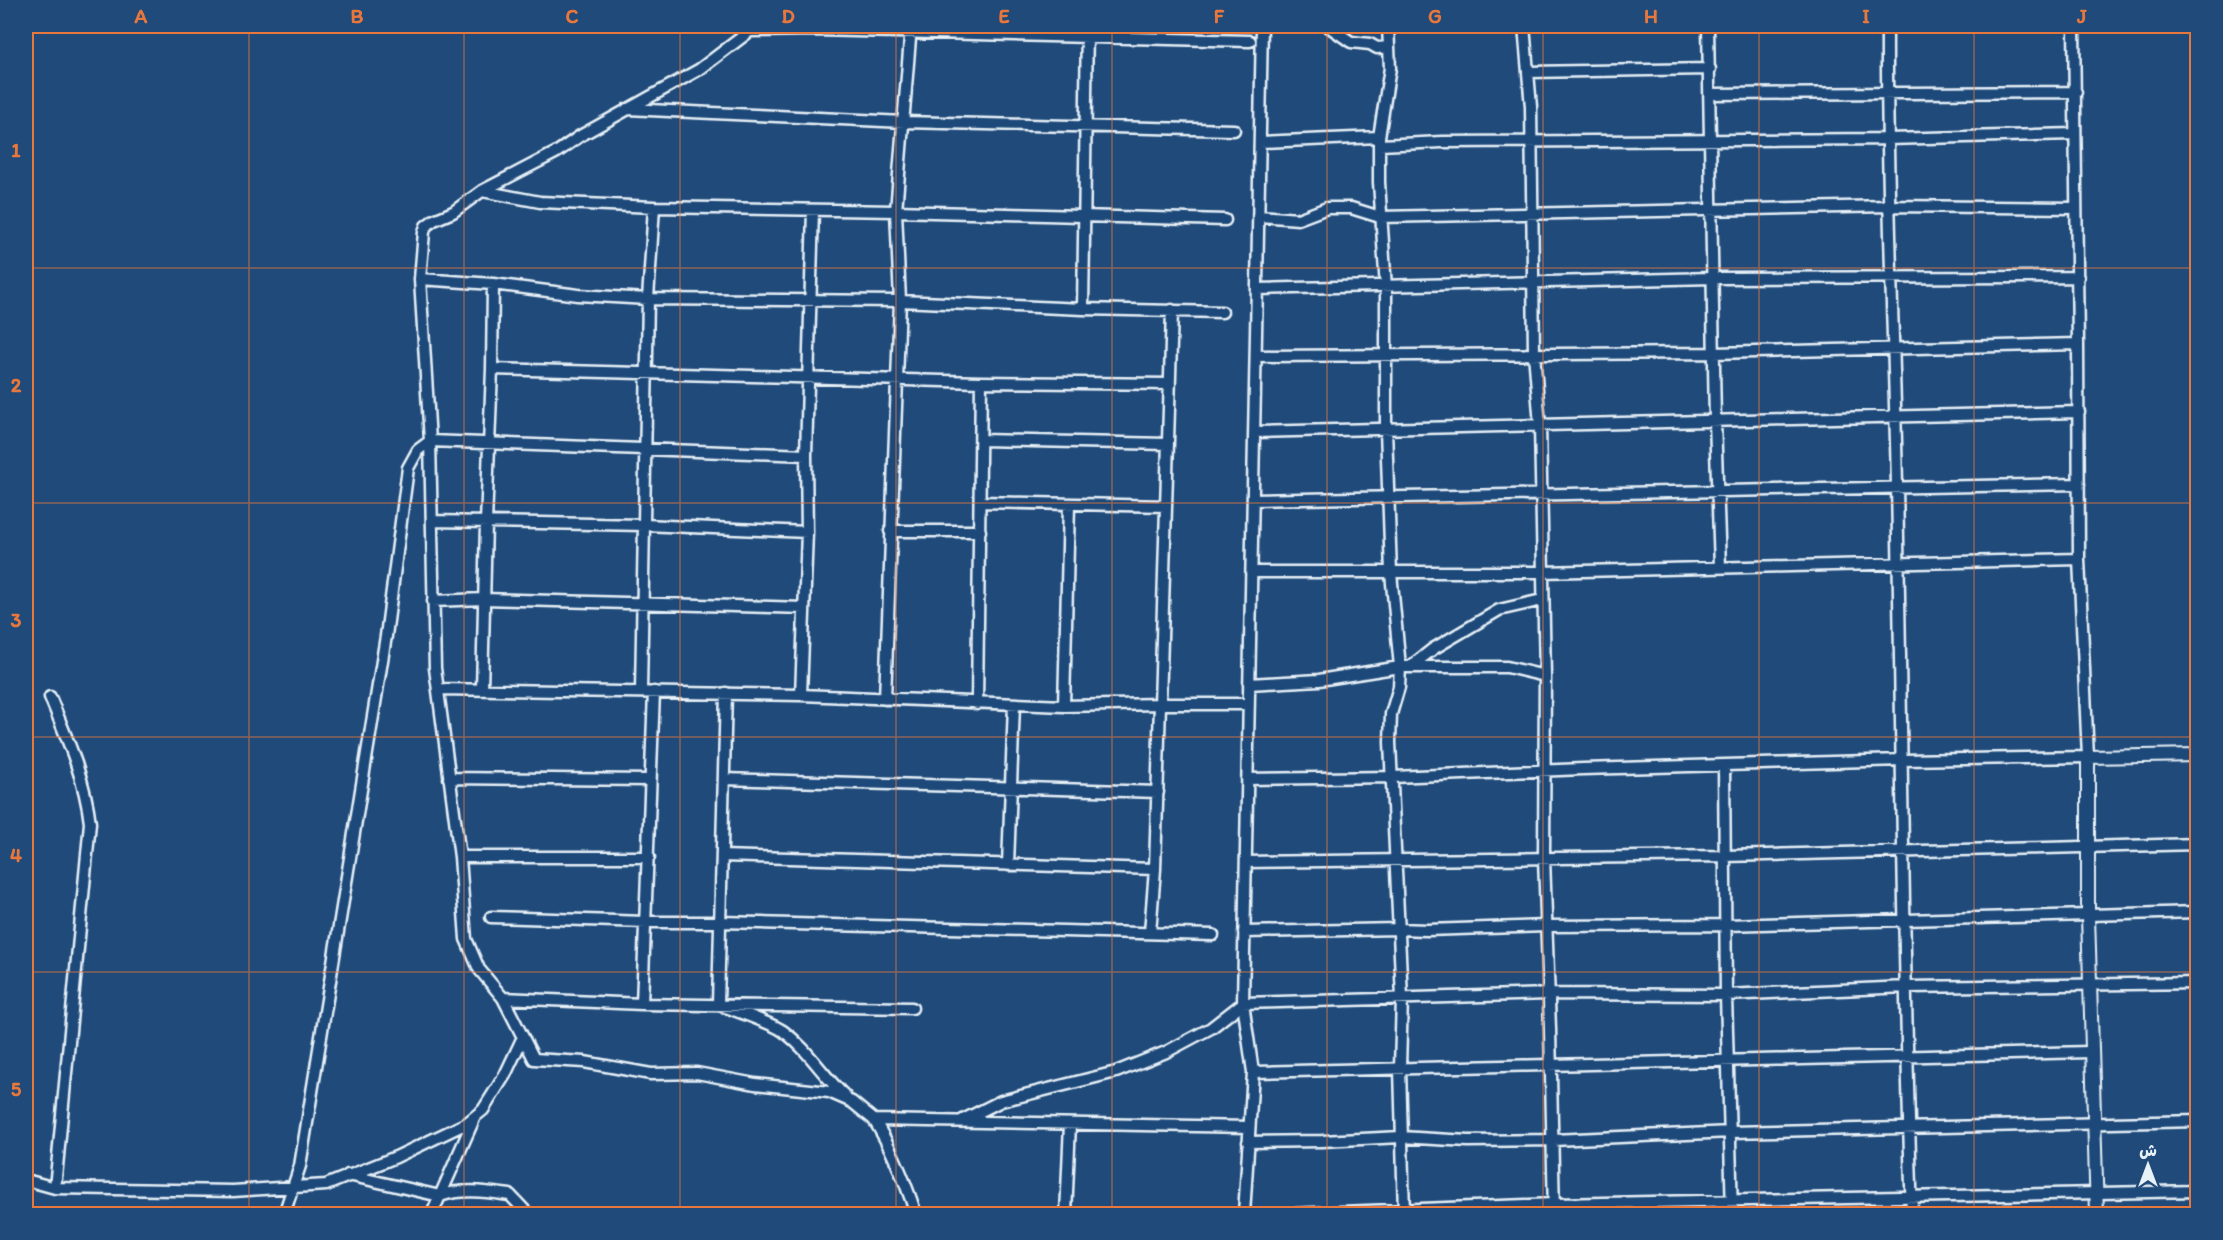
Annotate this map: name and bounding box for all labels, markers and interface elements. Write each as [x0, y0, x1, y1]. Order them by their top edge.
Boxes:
text: A [134, 4, 148, 28]
text: B [351, 4, 364, 28]
text: C [566, 4, 579, 28]
text: D [781, 4, 795, 28]
text: E [998, 4, 1010, 28]
text: F [1214, 4, 1225, 28]
text: G [1428, 4, 1442, 28]
text: H [1644, 4, 1658, 28]
text: I [1862, 4, 1870, 28]
text: J [2076, 4, 2087, 28]
text: 1 [11, 138, 21, 162]
text: 2 [11, 373, 22, 397]
text: 3 [11, 608, 22, 632]
text: 4 [10, 843, 22, 867]
text: 5 [11, 1077, 22, 1101]
north arrow [2118, 1135, 2178, 1195]
text: ش [2139, 1141, 2157, 1160]

